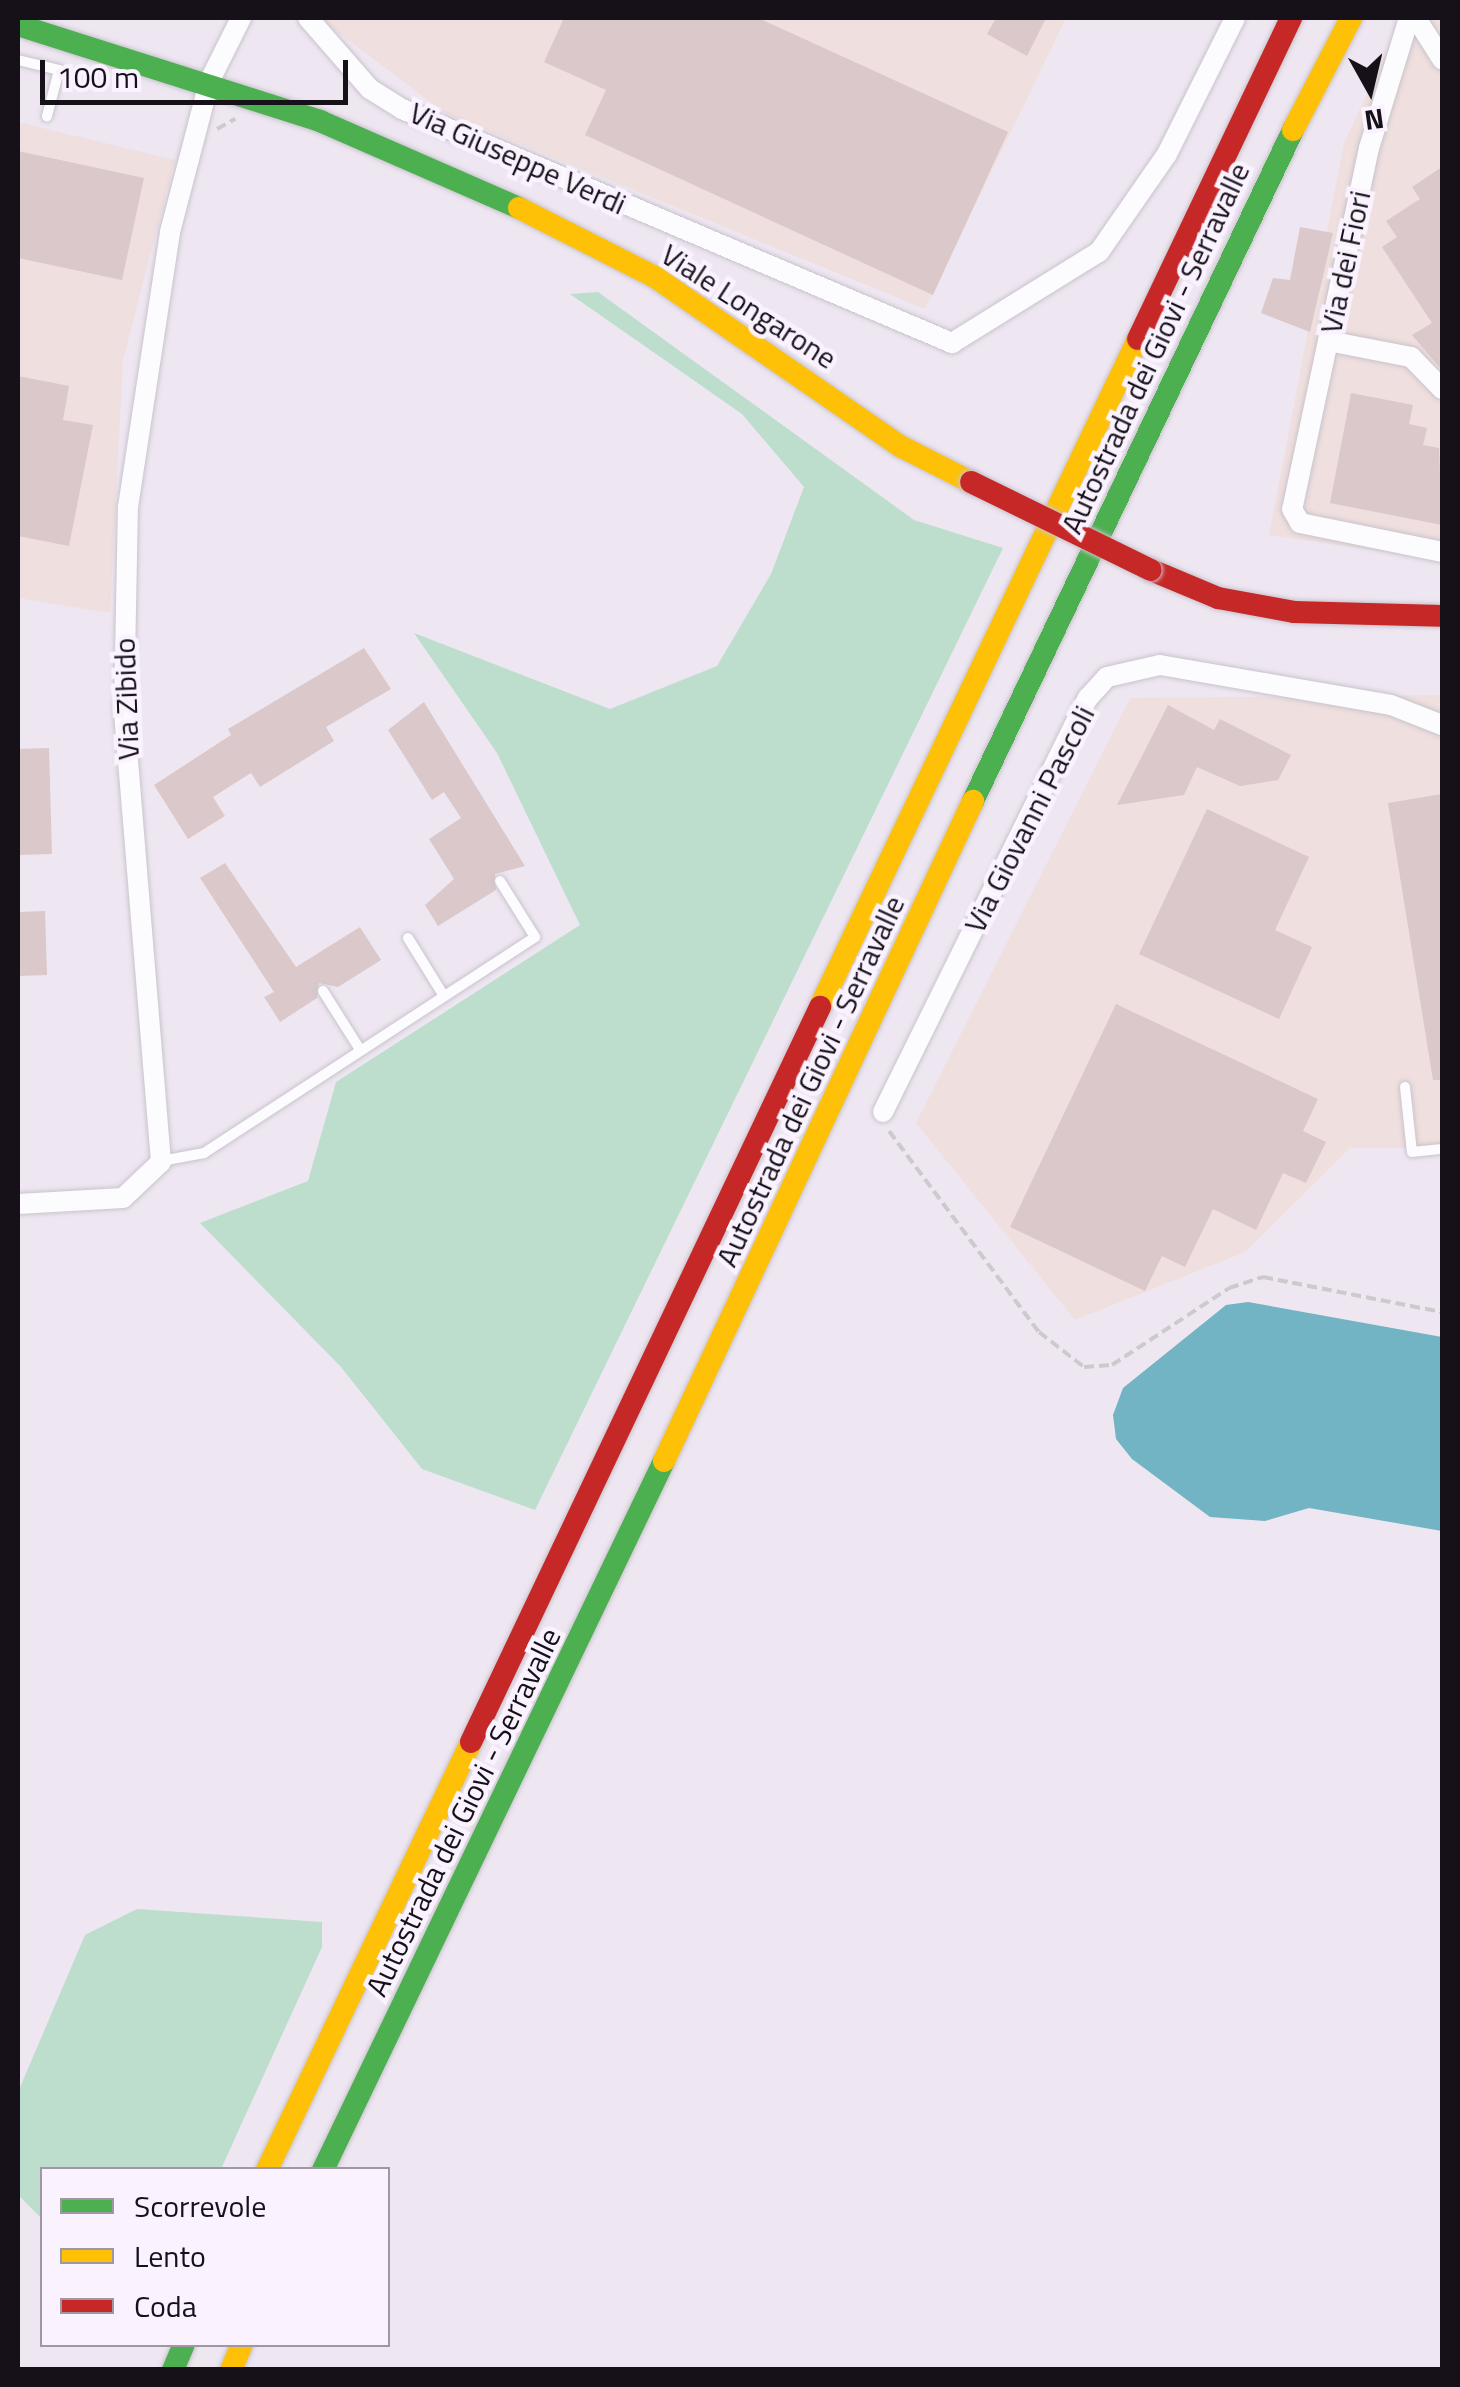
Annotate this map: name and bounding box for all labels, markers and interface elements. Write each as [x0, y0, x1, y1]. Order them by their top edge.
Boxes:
scale bar [45, 40, 352, 102]
north arrow [1320, 40, 1420, 140]
text: 100 m [57, 54, 139, 100]
street label: Via Giuseppe Verdi [404, 94, 632, 222]
text: N [1362, 98, 1387, 143]
street label: Autostrada dei Giovi - Serravalle [1053, 157, 1257, 539]
street label: Via dei Fiori [1312, 187, 1378, 337]
street label: Viale Longarone [655, 236, 843, 376]
street label: Via Zibido [106, 637, 146, 761]
street label: Via Giovanni Pascoli [956, 700, 1102, 938]
street label: Autostrada dei Giovi - Serravalle [708, 890, 912, 1272]
street label: Autostrada dei Giovi - Serravalle [358, 1622, 568, 2002]
legend [40, 2167, 390, 2347]
text: Scorrevole [134, 2183, 266, 2229]
text: Lento [134, 2233, 206, 2279]
text: Coda [134, 2283, 197, 2329]

